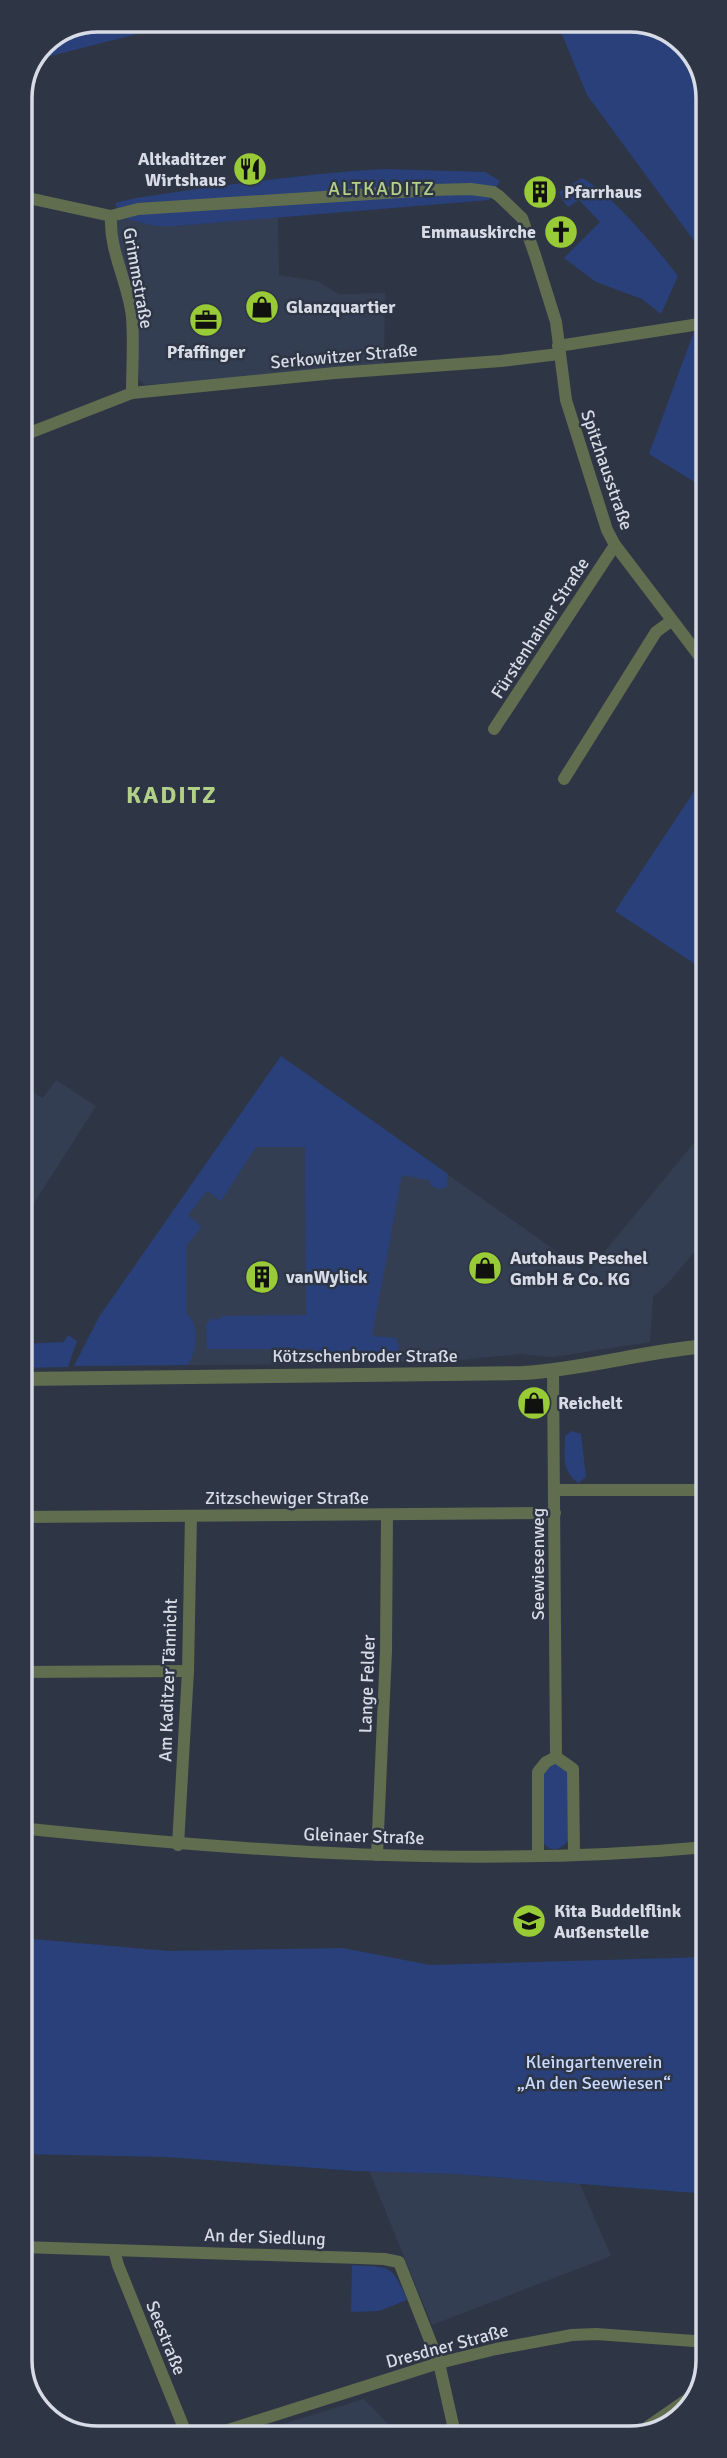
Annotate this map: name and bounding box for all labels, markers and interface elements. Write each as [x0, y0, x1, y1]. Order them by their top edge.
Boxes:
place label: Altkaditzer Wirtshaus [138, 148, 227, 191]
restaurant icon: Altkaditzer Wirtshaus [231, 150, 269, 188]
building icon: Pfarrhaus [521, 173, 559, 211]
district label: ALTKADITZ [328, 177, 436, 201]
place label: Pfarrhaus [564, 181, 642, 203]
church icon: Emmauskirche [542, 213, 580, 251]
place label: Emmauskirche [421, 221, 536, 243]
street label: Grimmstraße [118, 226, 158, 330]
shop icon: Glanzquartier [243, 288, 281, 326]
place label: Glanzquartier [286, 296, 396, 318]
office icon: Pfaffinger [187, 301, 225, 339]
street label: Serkowitzer Straße [269, 339, 419, 373]
place label: Pfaffinger [167, 341, 246, 363]
street label: Spitzhausstraße [576, 407, 638, 533]
street label: Fürstenhainer Straße [486, 553, 594, 703]
district label: KADITZ [126, 780, 218, 810]
place label: Autohaus Peschel GmbH & Co. KG [510, 1247, 648, 1290]
shop icon: Autohaus Peschel GmbH & Co. KG [466, 1249, 504, 1287]
building icon: vanWylick [243, 1258, 281, 1296]
place label: vanWylick [285, 1266, 368, 1288]
street label: Kötzschenbroder Straße [272, 1345, 458, 1367]
shop icon: Reichelt [515, 1384, 553, 1422]
place label: Reichelt [558, 1392, 623, 1414]
street label: Zitzschewiger Straße [205, 1487, 369, 1509]
street label: Seewiesenweg [527, 1508, 549, 1620]
street label: Am Kaditzer Tännicht [154, 1598, 182, 1762]
street label: Lange Felder [354, 1634, 380, 1734]
street label: Gleinaer Straße [303, 1823, 425, 1849]
place label: Kita Buddelflink Außenstelle [554, 1900, 682, 1943]
school or university icon: Kita Buddelflink Außenstelle [510, 1902, 548, 1940]
park label: Kleingartenverein „An den Seewiesen“ [517, 2051, 671, 2094]
street label: An der Siedlung [204, 2224, 326, 2250]
street label: Seestraße [141, 2298, 191, 2378]
street label: Dresdner Straße [383, 2319, 511, 2373]

